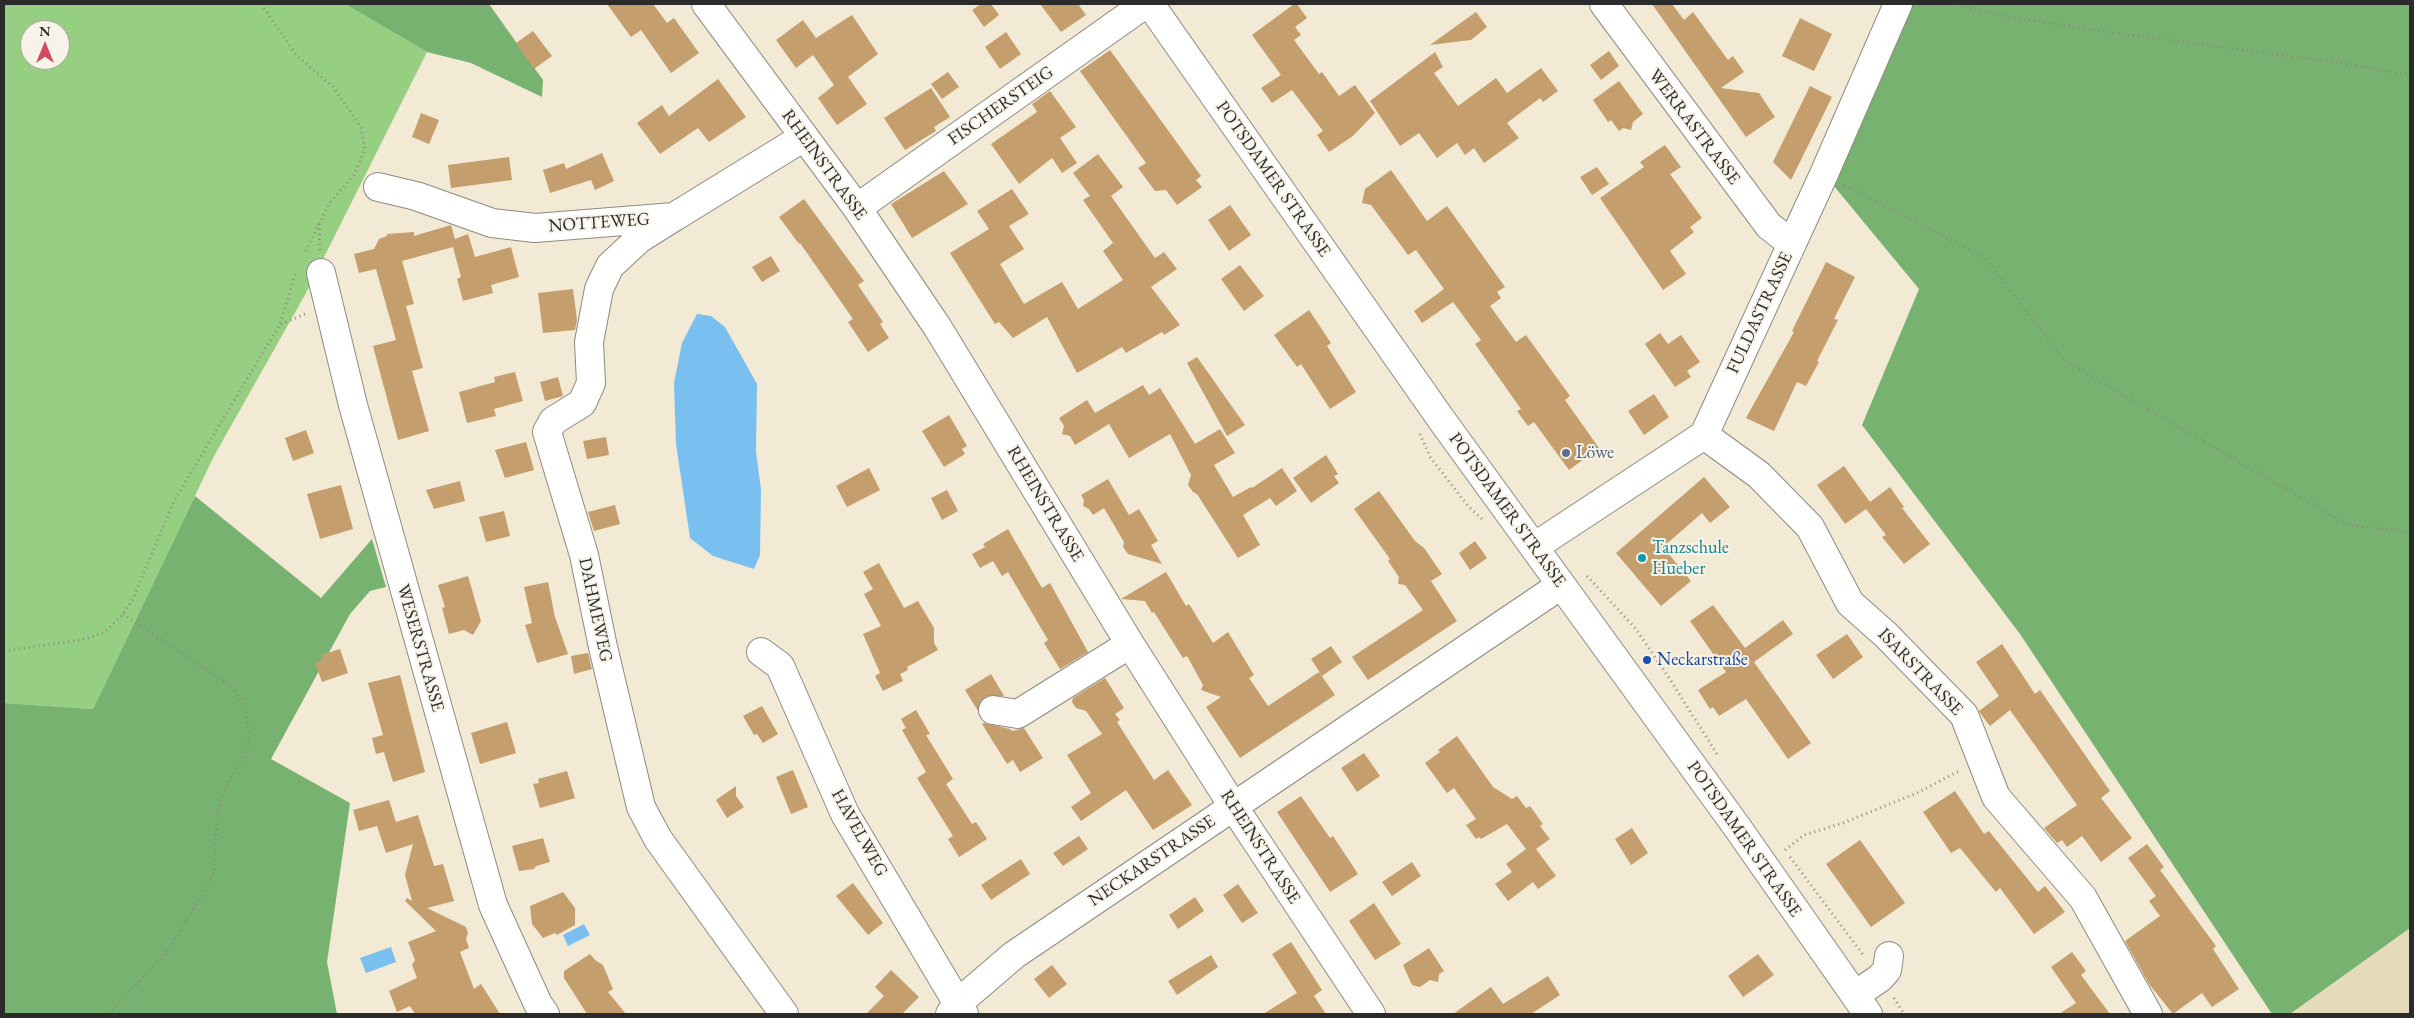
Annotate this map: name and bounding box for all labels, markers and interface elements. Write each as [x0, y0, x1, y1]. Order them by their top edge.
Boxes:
north arrow [20, 20, 70, 70]
text: N [39, 22, 51, 40]
street label: FISCHERSTEIG [944, 62, 1058, 150]
street label: WERRASTRASSE [1644, 65, 1744, 189]
street label: POTSDAMER STRASSE [1211, 97, 1335, 261]
street label: RHEINSTRASSE [777, 106, 871, 224]
street label: NOTTEWEG [548, 209, 650, 237]
street label: FULDASTRASSE [1722, 249, 1798, 377]
street label: POTSDAMER STRASSE [1444, 429, 1570, 591]
street label: RHEINSTRASSE [1002, 442, 1088, 566]
place label: Löwe [1576, 442, 1614, 464]
marker: Löwe [1560, 447, 1572, 459]
place label: Tanzschule Hueber [1652, 537, 1729, 580]
marker: Tanzschule Hueber [1636, 552, 1648, 564]
street label: DAHMEWEG [573, 556, 617, 664]
street label: WESERSTRASSE [392, 582, 448, 714]
street label: ISARSTRASSE [1873, 624, 1967, 720]
place label: Neckarstraße [1657, 649, 1748, 671]
marker: Neckarstraße [1641, 654, 1653, 666]
street label: POTSDAMER STRASSE [1682, 757, 1806, 921]
street label: HAVELWEG [826, 785, 892, 881]
street label: RHEINSTRASSE [1215, 786, 1305, 908]
street label: NECKARSTRASSE [1085, 811, 1219, 911]

